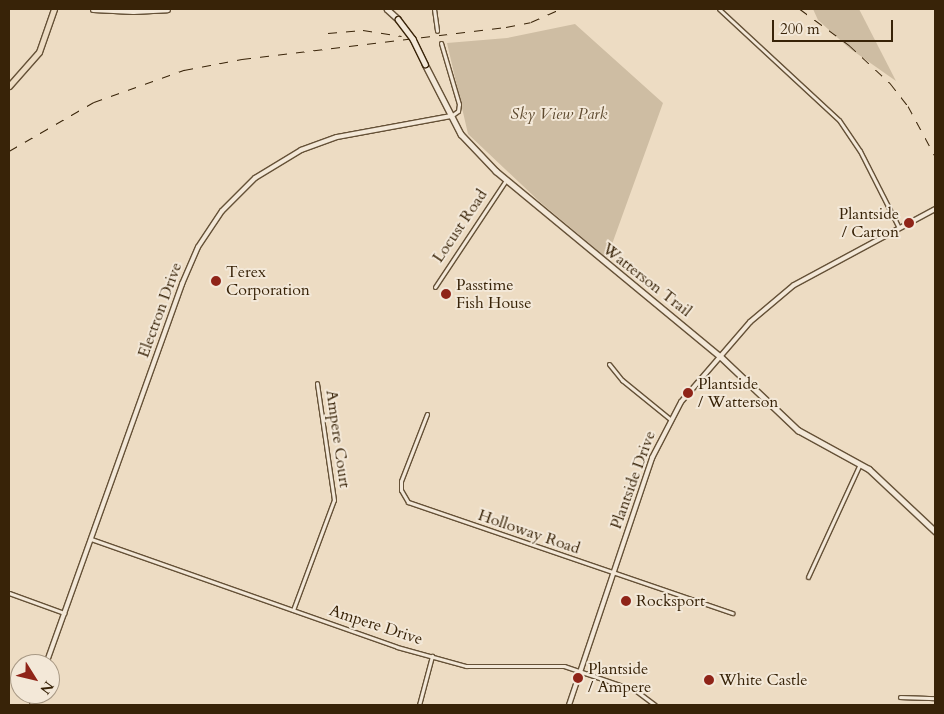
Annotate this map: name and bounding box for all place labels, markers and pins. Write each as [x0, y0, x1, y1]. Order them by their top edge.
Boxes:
place label: Plantside / Carton [839, 204, 899, 242]
marker: Plantside / Carton [903, 217, 915, 229]
place label: Terex Corporation [226, 262, 310, 300]
marker: Terex Corporation [210, 275, 222, 287]
place label: Passtime Fish House [456, 275, 531, 313]
marker: Passtime Fish House [440, 288, 452, 300]
place label: Plantside / Watterson [698, 374, 778, 412]
marker: Plantside / Watterson [682, 387, 694, 399]
place label: Rocksport [636, 591, 705, 611]
marker: Rocksport [620, 595, 632, 607]
place label: Plantside / Ampere [588, 659, 651, 697]
place label: White Castle [719, 670, 807, 690]
marker: Plantside / Ampere [572, 672, 584, 684]
marker: White Castle [703, 674, 715, 686]

